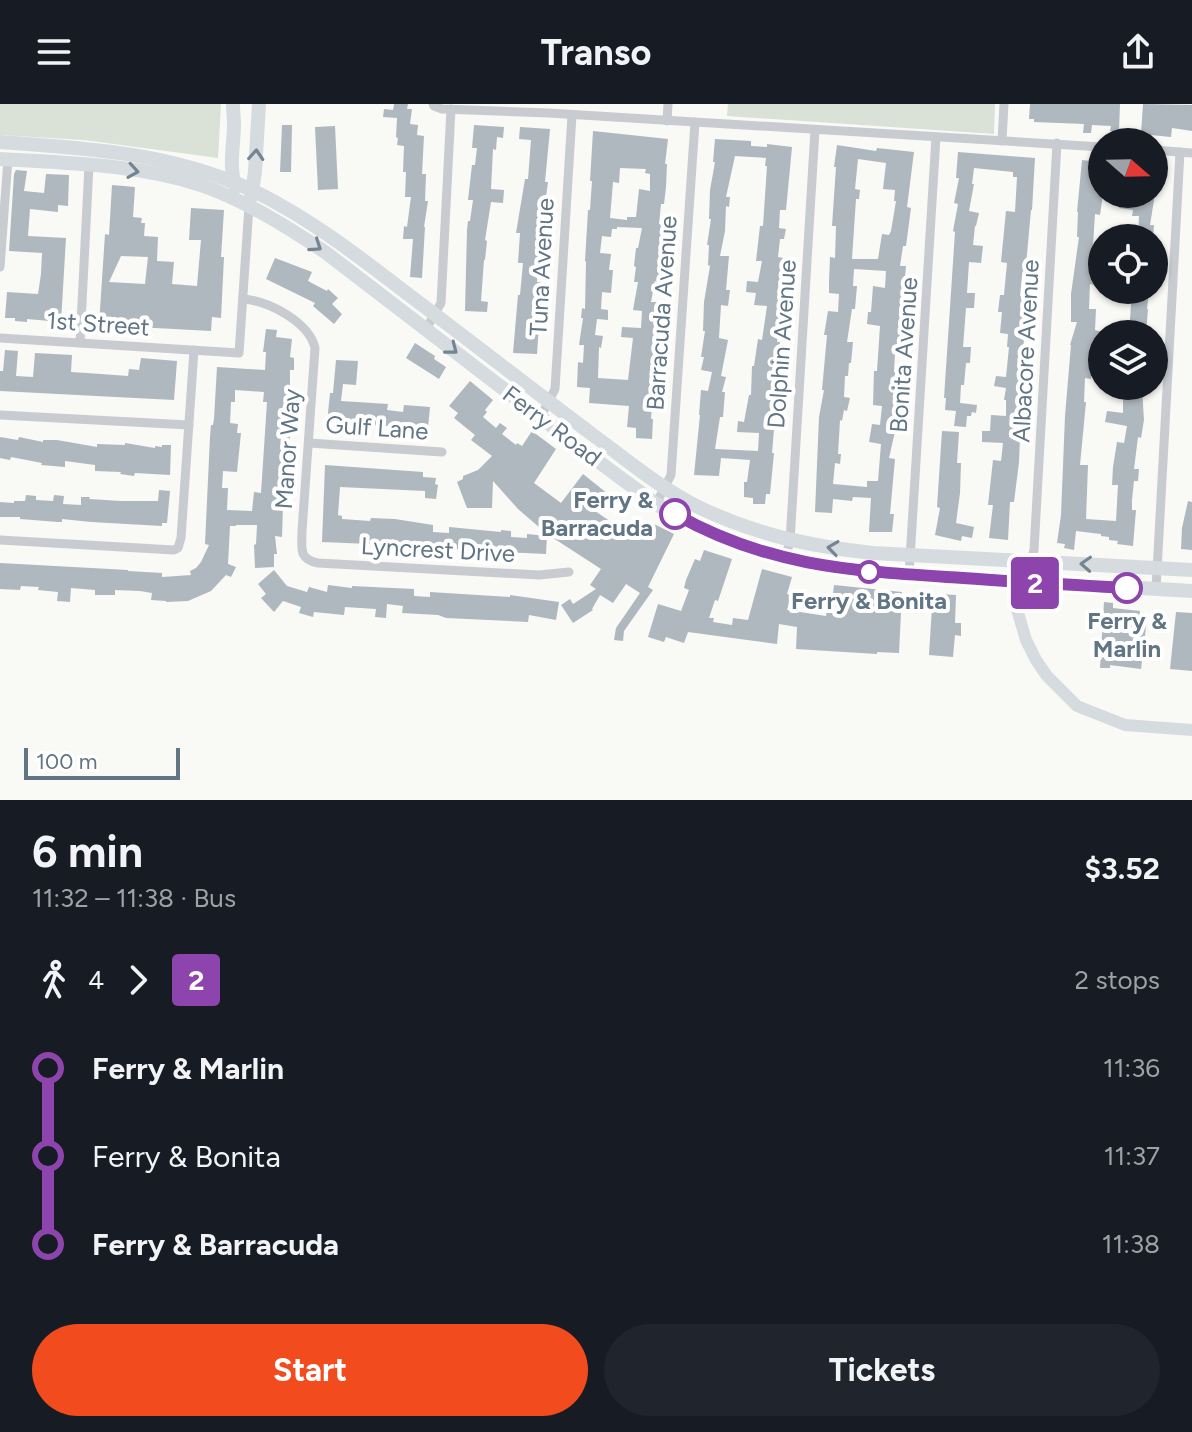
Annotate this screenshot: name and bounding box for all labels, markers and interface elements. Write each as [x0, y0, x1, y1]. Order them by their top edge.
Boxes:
icon: menu [32, 30, 76, 74]
icon: share [1116, 30, 1160, 74]
text: Transo [541, 31, 651, 74]
north arrow [1088, 128, 1168, 208]
map controls [1088, 128, 1168, 400]
one-way arrow [247, 148, 264, 161]
one-way arrow [127, 162, 140, 179]
street label: Tuna Avenue [523, 197, 560, 337]
street label: Barracuda Avenue [640, 215, 683, 411]
button: locate [1088, 224, 1168, 304]
one-way arrow [307, 236, 321, 251]
street label: Dolphin Avenue [761, 258, 802, 429]
street label: Albacore Avenue [1006, 259, 1045, 443]
street label: Bonita Avenue [884, 276, 923, 434]
street label: 1st Street [46, 305, 151, 342]
button: layers [1088, 320, 1168, 400]
one-way arrow [443, 340, 458, 354]
street label: Ferry Road [497, 379, 607, 472]
street label: Manor Way [269, 387, 306, 510]
street label: Gulf Lane [325, 409, 429, 446]
place label: Ferry & Barracuda [541, 485, 653, 542]
marker: Ferry & Barracuda [660, 499, 690, 529]
street label: Lyncrest Drive [360, 531, 516, 568]
one-way arrow [826, 540, 840, 557]
one-way arrow [1079, 556, 1092, 573]
line badge: 2 [1009, 557, 1061, 609]
marker: Ferry & Bonita [858, 561, 880, 583]
text: 2 [1027, 566, 1043, 600]
marker: Ferry & Marlin [1112, 573, 1142, 603]
place label: Ferry & Bonita [791, 586, 947, 615]
place label: Ferry & Marlin [1087, 606, 1167, 663]
scale bar [24, 744, 180, 780]
text: 100 m [36, 748, 97, 775]
text: 6 min [32, 825, 143, 878]
text: $3.52 [1084, 850, 1160, 887]
text: 11:32 – 11:38 · Bus [32, 882, 236, 914]
icon: walk [32, 958, 76, 1002]
icon: forward [116, 958, 160, 1002]
text: 2 [188, 963, 204, 997]
text: 4 [88, 964, 104, 996]
text: 2 stops [1075, 964, 1160, 996]
text: Ferry & Marlin [92, 1050, 284, 1087]
text: 11:36 [1103, 1052, 1160, 1084]
text: Ferry & Bonita [92, 1138, 281, 1175]
text: 11:37 [1104, 1140, 1160, 1172]
text: Ferry & Barracuda [92, 1226, 339, 1263]
text: 11:38 [1102, 1228, 1160, 1260]
button: Start [32, 1324, 588, 1416]
button: Tickets [604, 1324, 1160, 1416]

